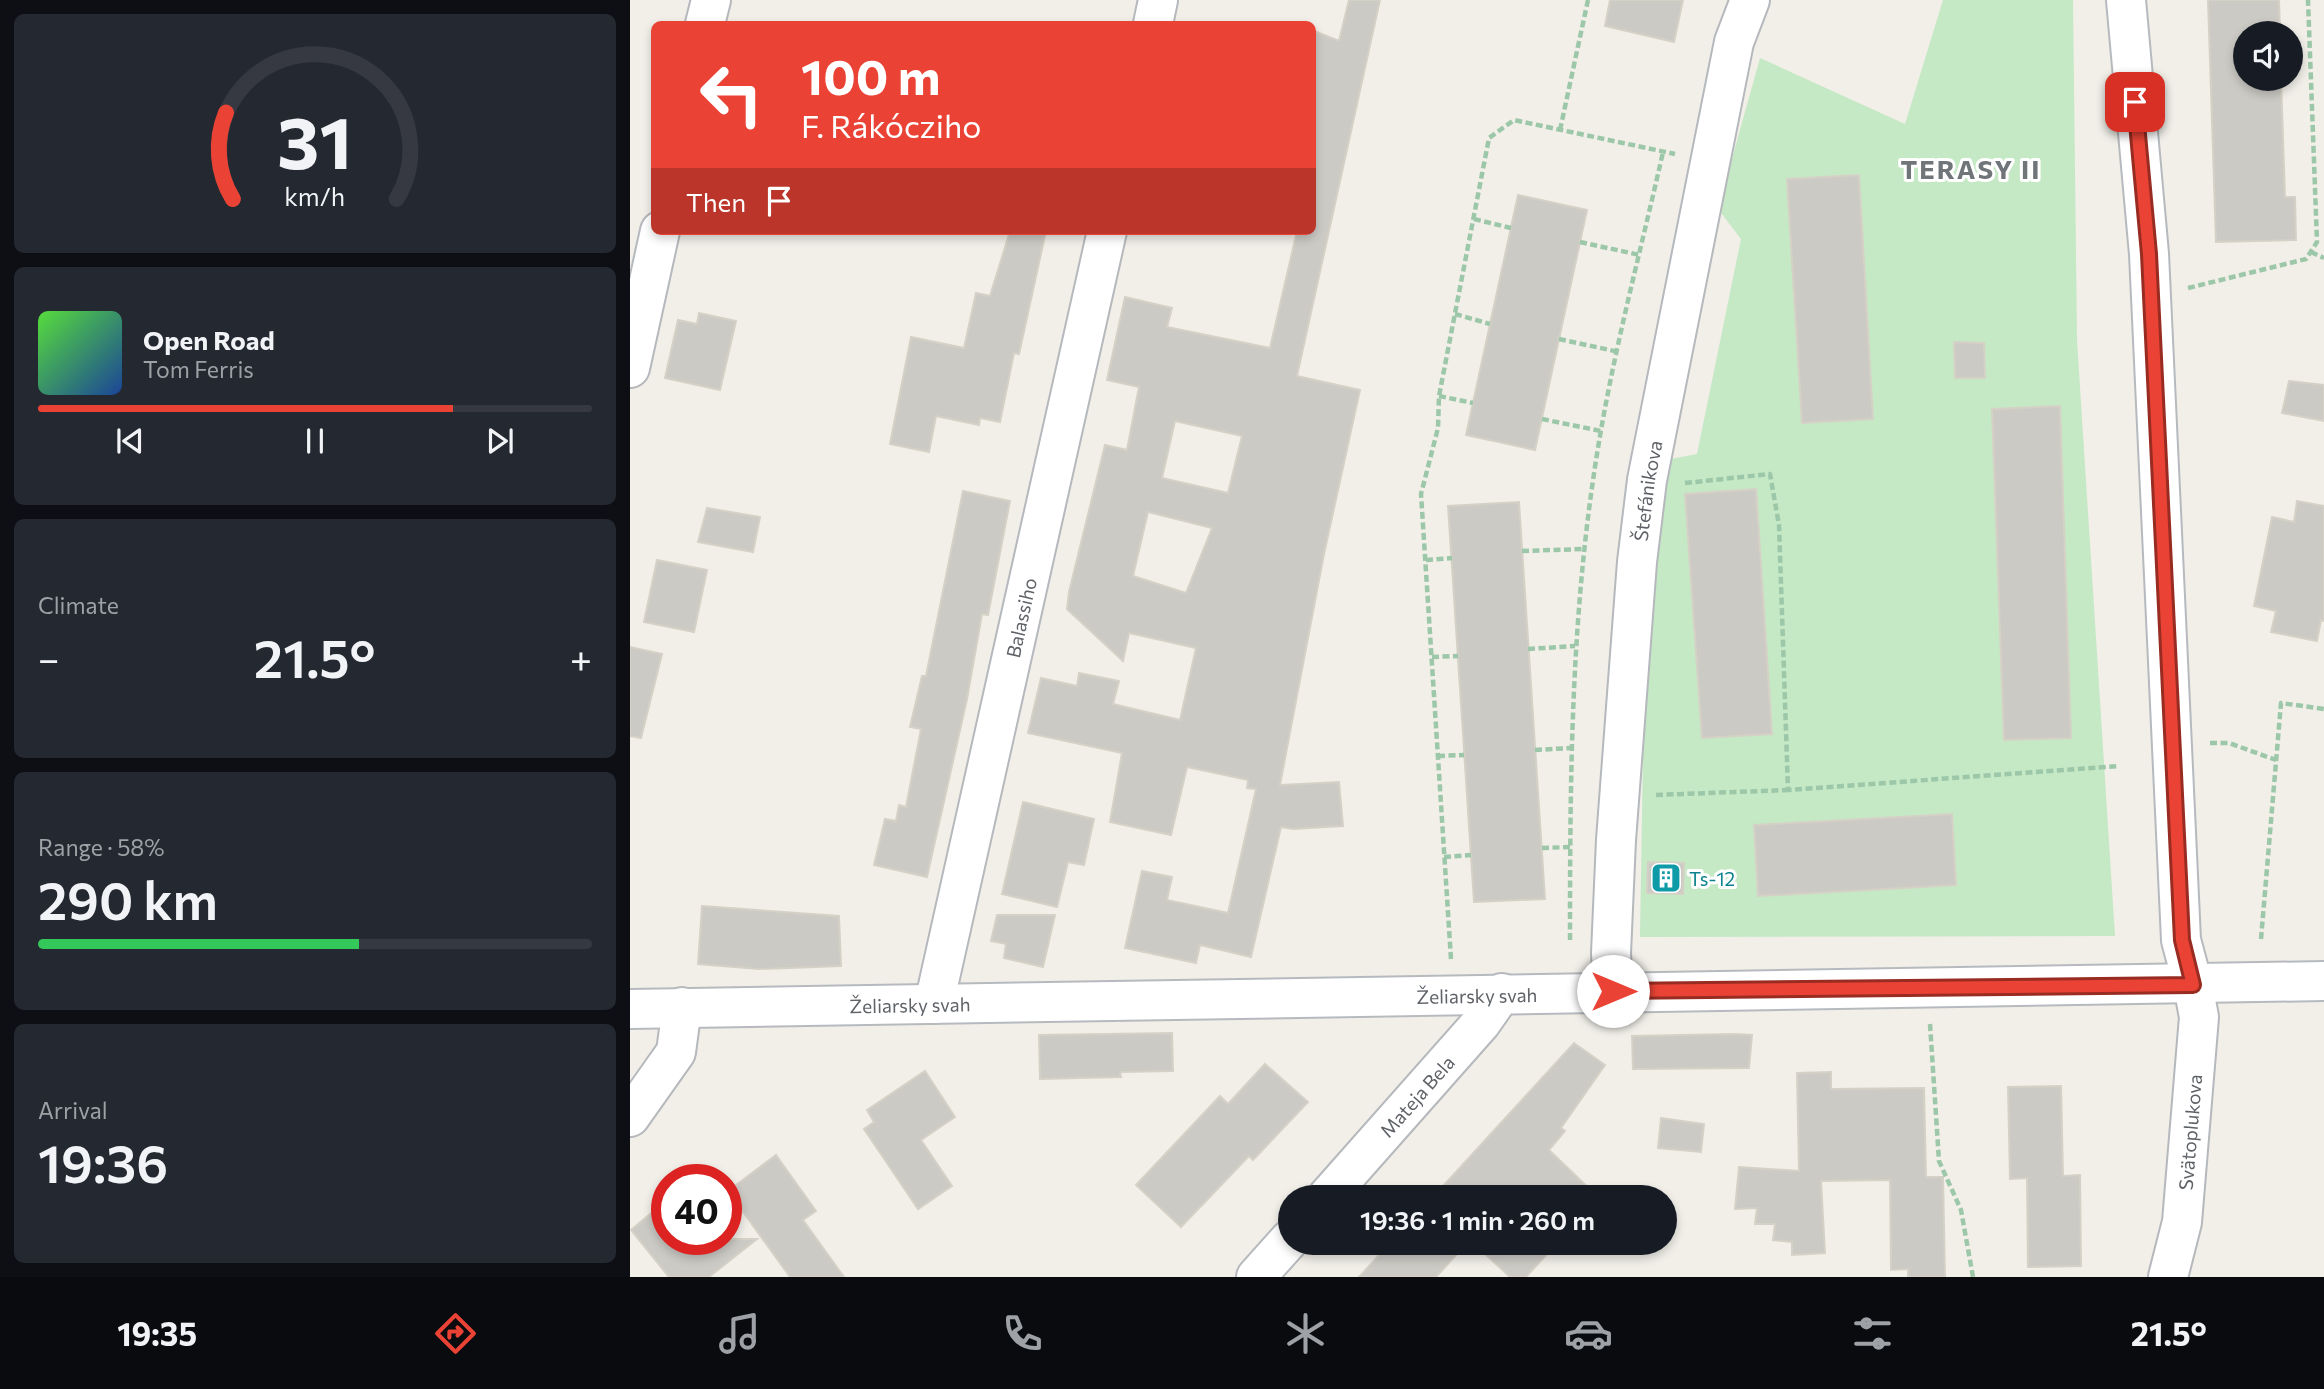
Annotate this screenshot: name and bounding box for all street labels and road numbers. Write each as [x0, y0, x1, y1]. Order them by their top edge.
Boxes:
street label: Štefánikova [1627, 438, 1666, 542]
street label: Balassiho [1000, 575, 1041, 660]
street label: Želiarsky svah [1416, 983, 1538, 1008]
street label: Želiarsky svah [849, 992, 971, 1017]
street label: Mateja Bela [1374, 1050, 1459, 1141]
street label: Svätoplukova [2173, 1073, 2206, 1191]

